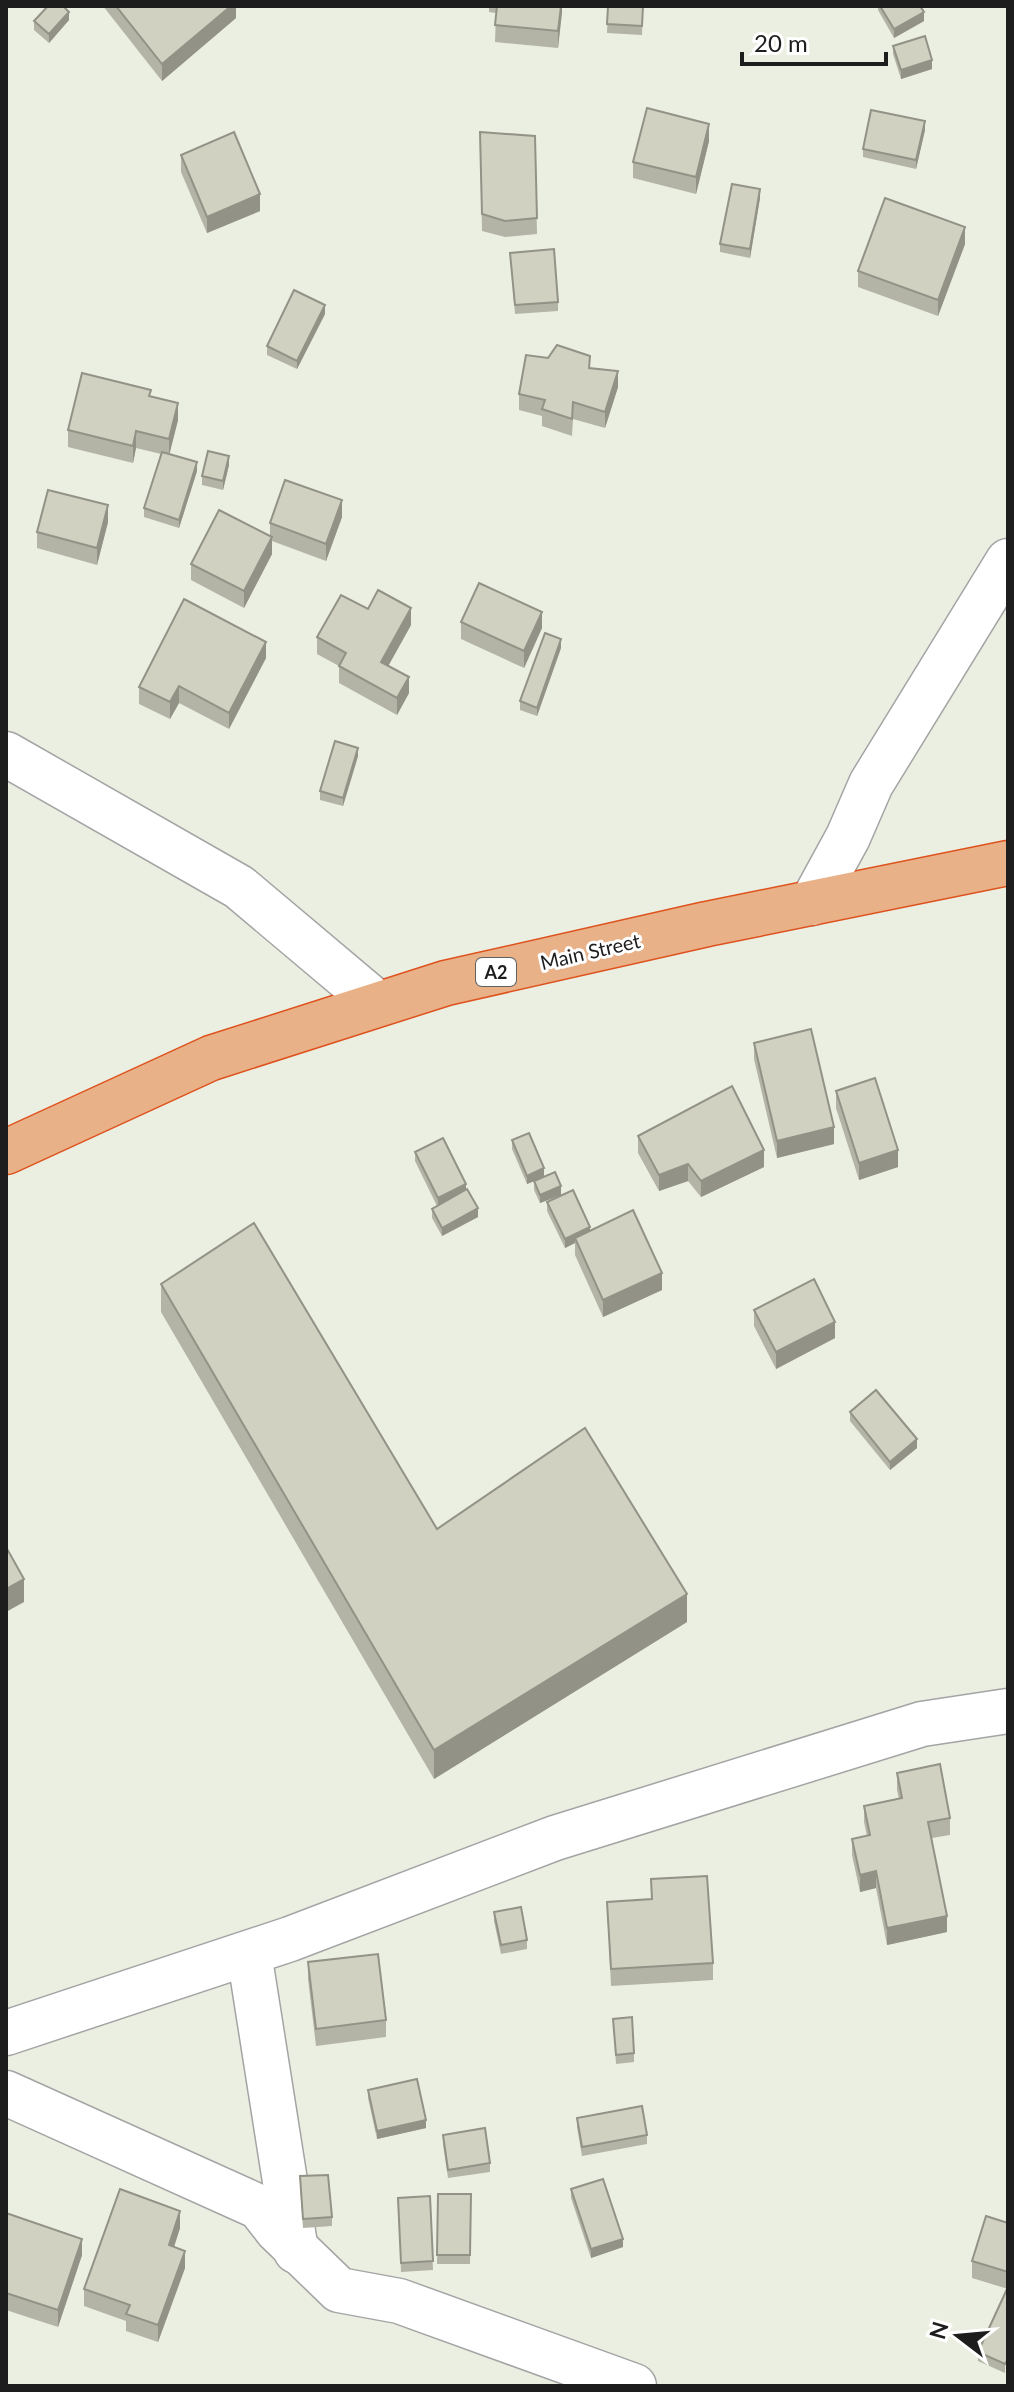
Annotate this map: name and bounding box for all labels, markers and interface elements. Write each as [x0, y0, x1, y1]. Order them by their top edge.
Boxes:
scale bar [742, 16, 886, 66]
text: 20 m [754, 28, 808, 57]
street label: Main Street [538, 928, 642, 974]
road number: A2 [476, 958, 516, 986]
north arrow [918, 2296, 998, 2376]
text: N [923, 2318, 954, 2342]

